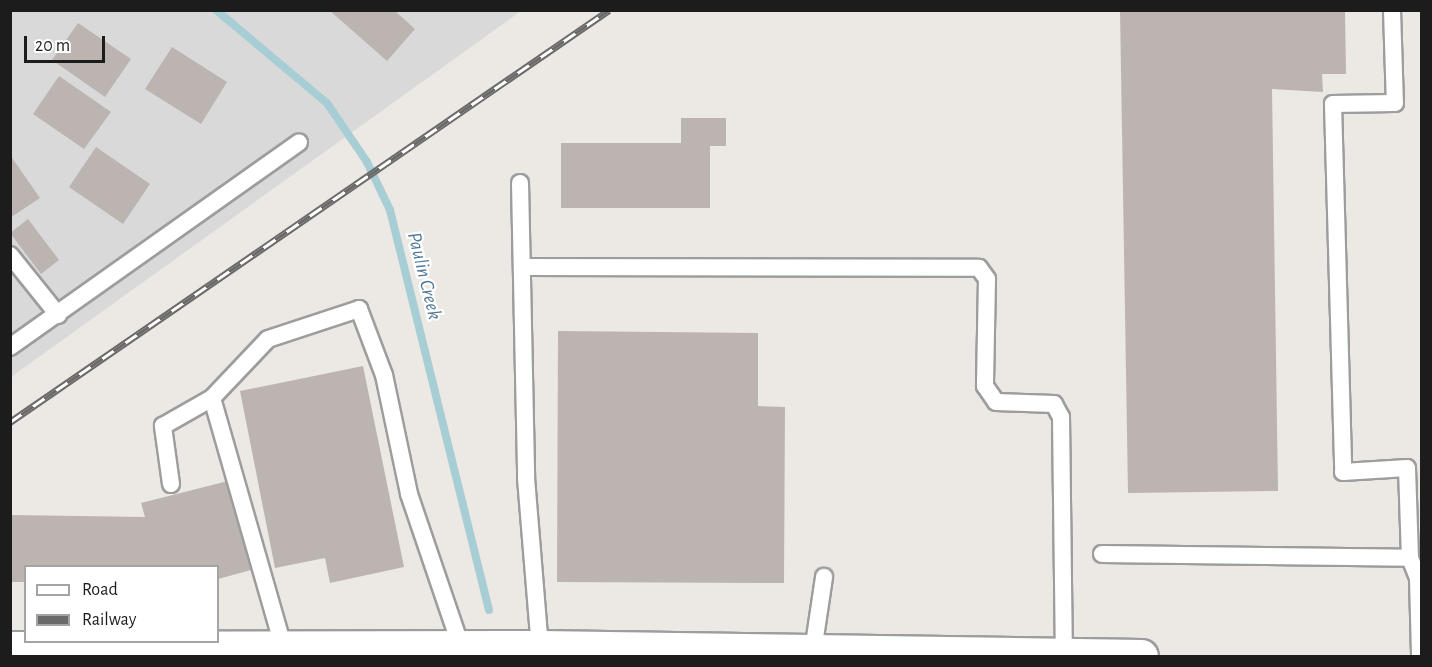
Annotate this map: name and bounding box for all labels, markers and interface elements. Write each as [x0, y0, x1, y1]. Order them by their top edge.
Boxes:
scale bar [27, 24, 108, 62]
text: 20 m [35, 37, 70, 55]
water label: Paulin Creek [402, 230, 446, 322]
legend [24, 565, 219, 643]
text: Road [82, 581, 118, 599]
text: Railway [82, 611, 136, 629]

